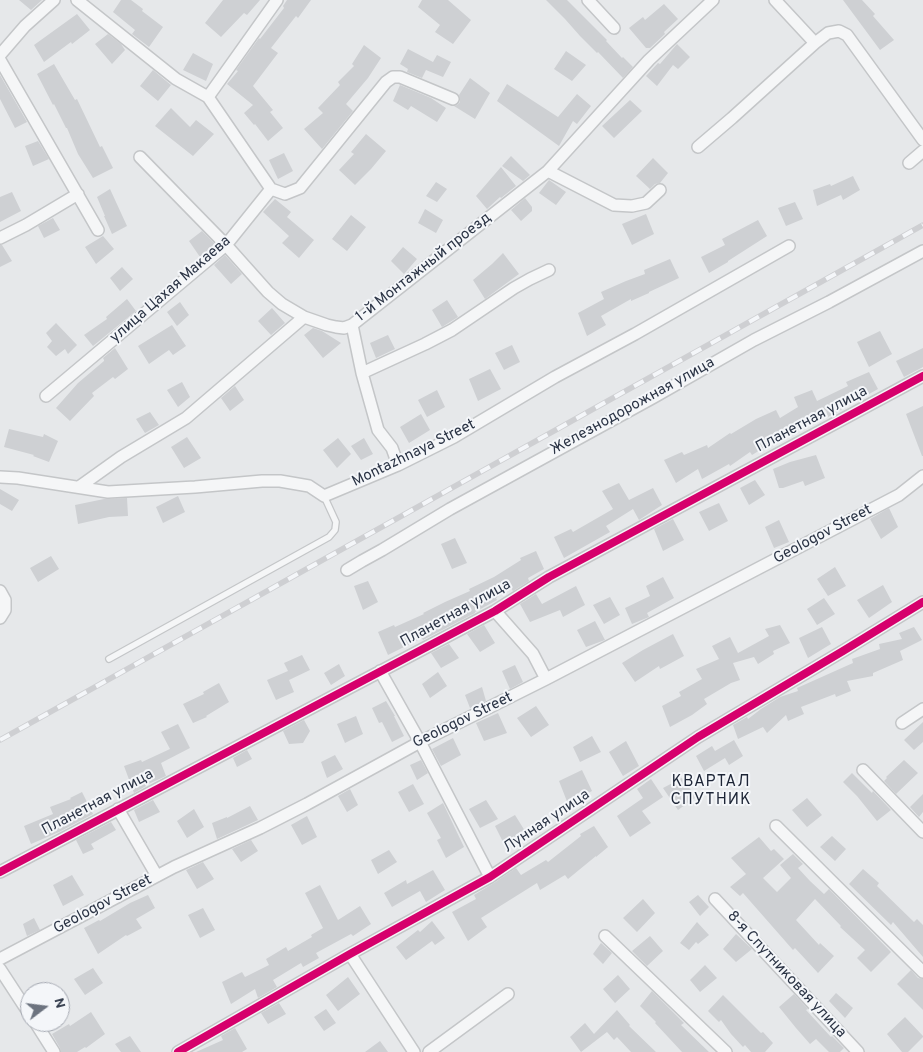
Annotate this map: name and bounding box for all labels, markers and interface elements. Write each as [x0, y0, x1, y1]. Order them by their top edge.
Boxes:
street label: 1-й Монтажный проезд [353, 210, 495, 326]
street label: улица Цахая Макаева [107, 233, 235, 347]
street label: Железнодорожная улица [548, 354, 718, 460]
street label: Планетная улица [753, 383, 871, 457]
street label: Montazhnaya Street [349, 416, 479, 492]
street label: Geologov Street [771, 502, 875, 568]
street label: Планетная улица [398, 576, 514, 652]
street label: Geologov Street [410, 689, 516, 753]
street label: Планетная улица [39, 766, 157, 840]
district label: КВАРТАЛ СПУТНИК [670, 773, 752, 811]
street label: Лунная улица [500, 786, 594, 858]
street label: Geologov Street [51, 872, 155, 938]
street label: 8-я Спутниковая улица [723, 908, 849, 1042]
north arrow [20, 982, 70, 1032]
text: N [49, 996, 69, 1010]

